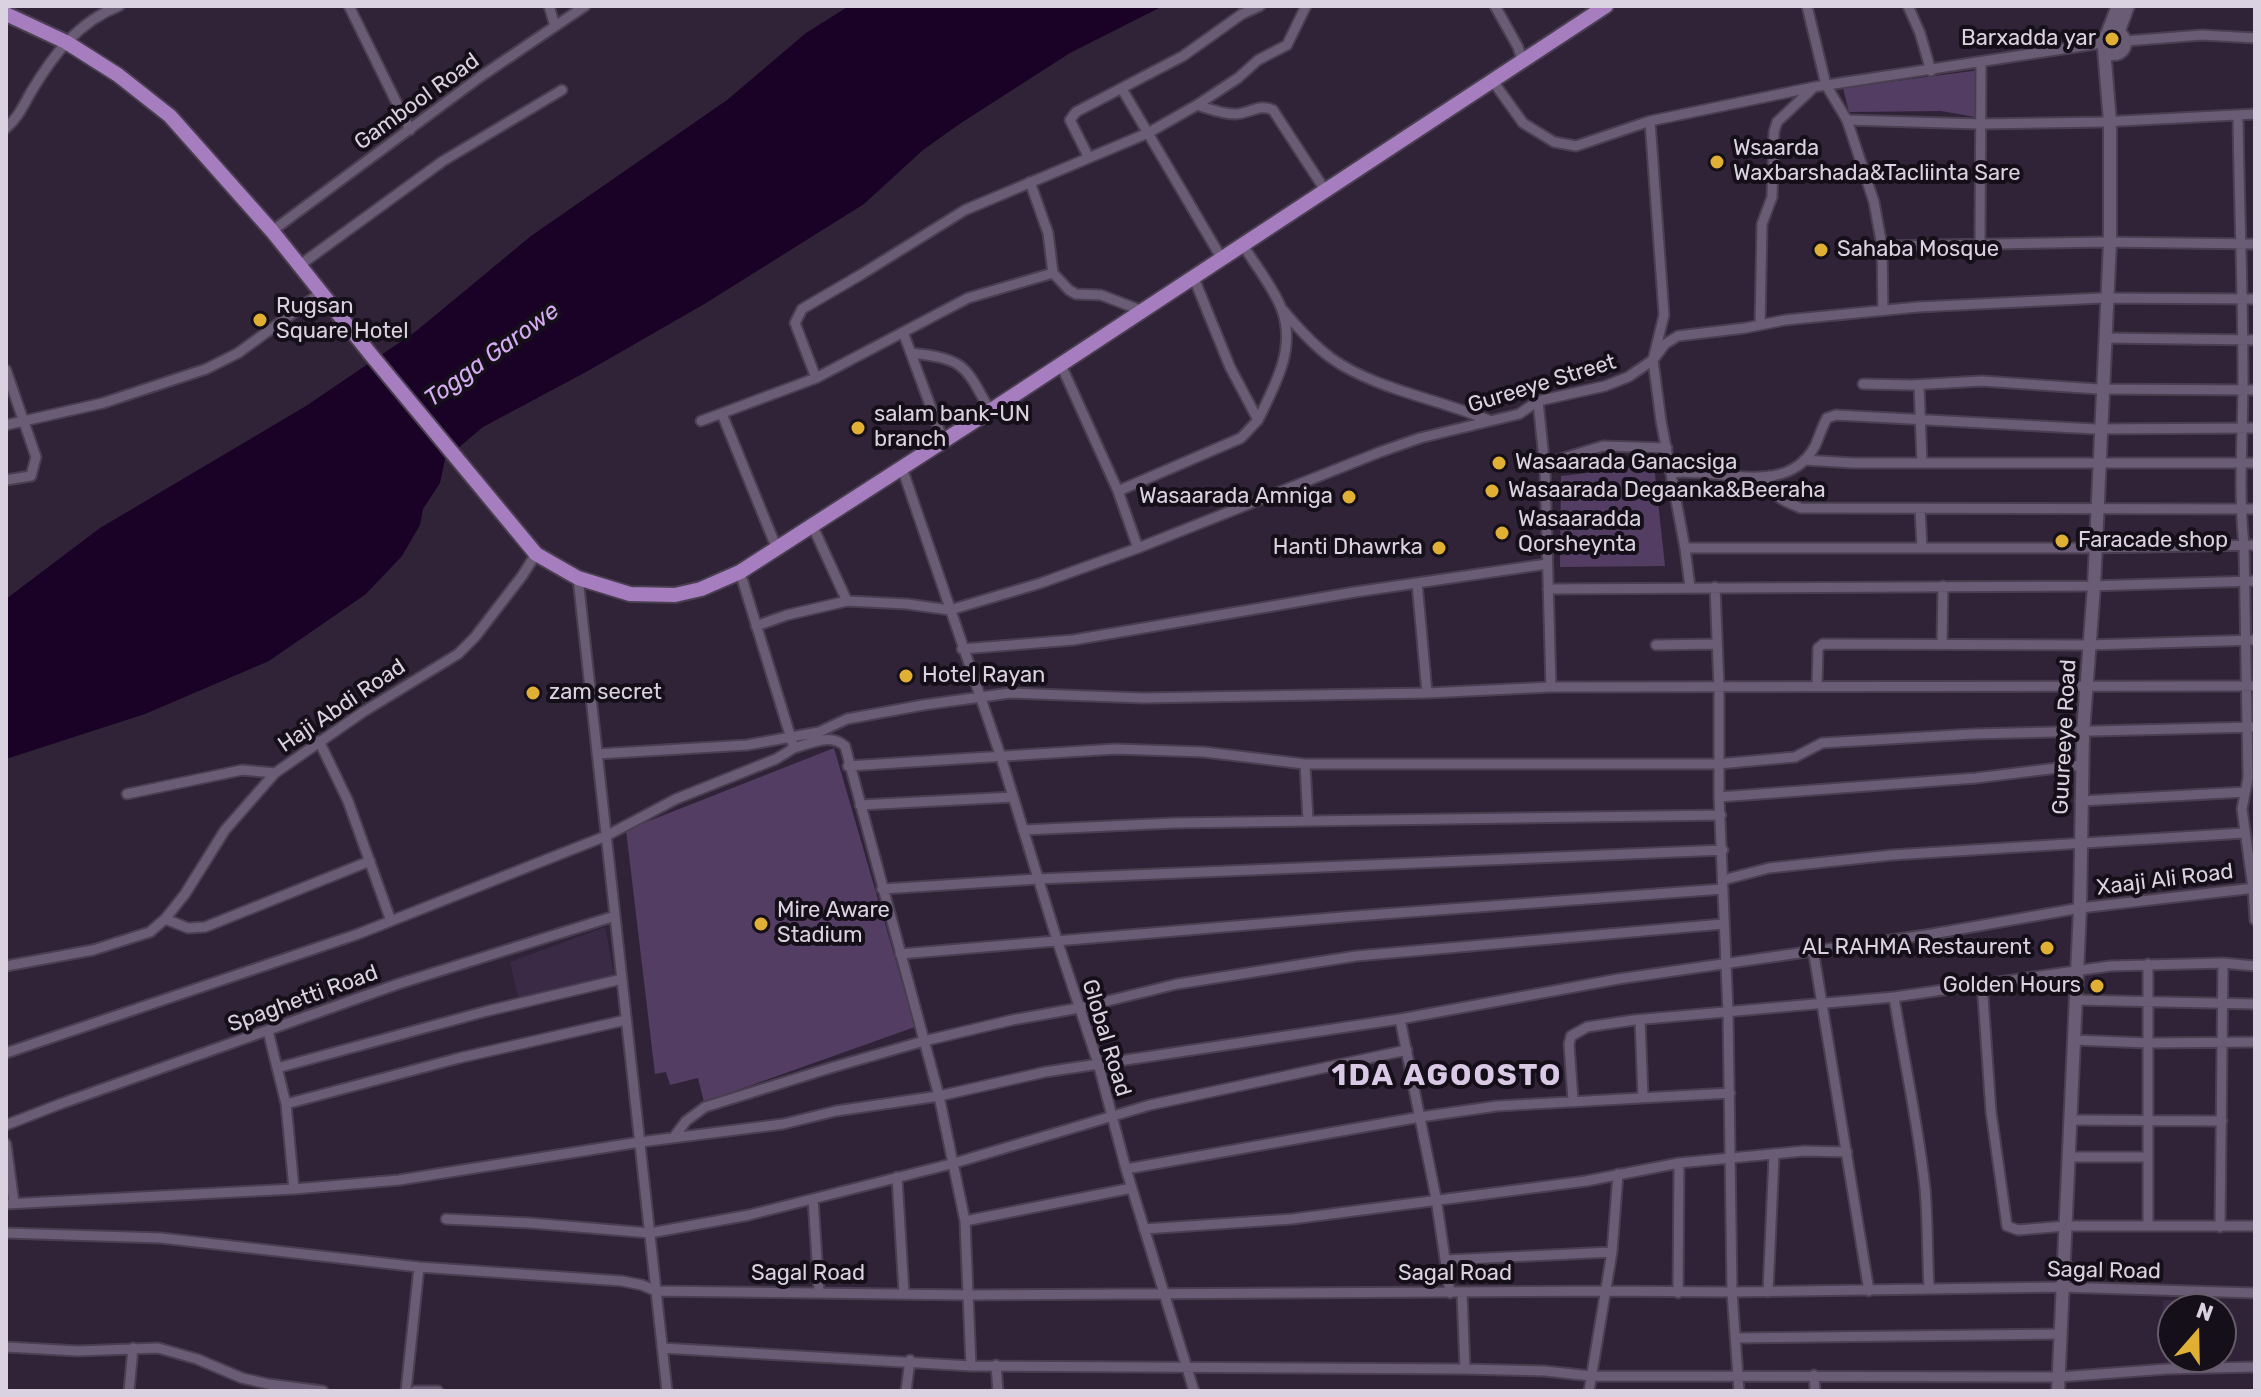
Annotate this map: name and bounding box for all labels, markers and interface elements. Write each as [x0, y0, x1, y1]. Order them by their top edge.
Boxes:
place label: Barxadda yar [1961, 26, 2096, 52]
marker: Barxadda yar [2103, 30, 2121, 48]
street label: Gambool Road [349, 48, 485, 156]
place label: Wsaarda Waxbarshada&Tacliinta Sare [1733, 136, 2021, 188]
marker: Wsaarda Waxbarshada&Tacliinta Sare [1708, 153, 1726, 171]
place label: Sahaba Mosque [1837, 237, 1999, 263]
marker: Sahaba Mosque [1812, 241, 1830, 259]
place label: Rugsan Square Hotel [276, 294, 409, 346]
water label: Togga Garowe [419, 297, 565, 413]
marker: Rugsan Square Hotel [251, 311, 269, 329]
street label: Gureeye Street [1465, 349, 1619, 419]
place label: salam bank-UN branch [874, 402, 1030, 454]
marker: salam bank-UN branch [849, 419, 867, 437]
place label: Wasaarada Ganacsiga [1515, 450, 1737, 476]
marker: Wasaarada Ganacsiga [1490, 454, 1508, 472]
place label: Wasaarada Degaanka&Beeraha [1508, 478, 1826, 504]
marker: Wasaarada Degaanka&Beeraha [1483, 482, 1501, 500]
place label: Wasaarada Amniga [1139, 484, 1333, 510]
marker: Wasaarada Amniga [1340, 488, 1358, 506]
place label: Wasaaradda Qorsheynta [1518, 507, 1641, 558]
marker: Wasaaradda Qorsheynta [1493, 524, 1511, 542]
place label: Faracade shop [2078, 528, 2228, 554]
marker: Faracade shop [2053, 532, 2071, 550]
place label: Hanti Dhawrka [1273, 535, 1423, 561]
marker: Hanti Dhawrka [1430, 539, 1448, 557]
street label: Haji Abdi Road [273, 654, 411, 758]
street label: Guureeye Road [2048, 659, 2082, 815]
place label: Hotel Rayan [922, 663, 1045, 689]
marker: Hotel Rayan [897, 667, 915, 685]
place label: zam secret [549, 680, 662, 706]
marker: zam secret [524, 684, 542, 702]
street label: Xaaji Ali Road [2095, 859, 2235, 901]
place label: Mire Aware Stadium [777, 898, 890, 950]
marker: Mire Aware Stadium [752, 915, 770, 933]
place label: AL RAHMA Restaurent [1802, 935, 2031, 961]
marker: AL RAHMA Restaurent [2038, 939, 2056, 957]
street label: Spaghetti Road [224, 960, 382, 1038]
place label: Golden Hours [1943, 973, 2081, 999]
street label: Global Road [1076, 976, 1136, 1100]
marker: Golden Hours [2088, 977, 2106, 995]
district label: 1DA AGOOSTO [1332, 1058, 1562, 1094]
street label: Sagal Road [2047, 1257, 2161, 1285]
street label: Sagal Road [751, 1261, 865, 1287]
street label: Sagal Road [1398, 1261, 1512, 1287]
north arrow [2157, 1293, 2237, 1373]
text: N [2193, 1296, 2217, 1327]

